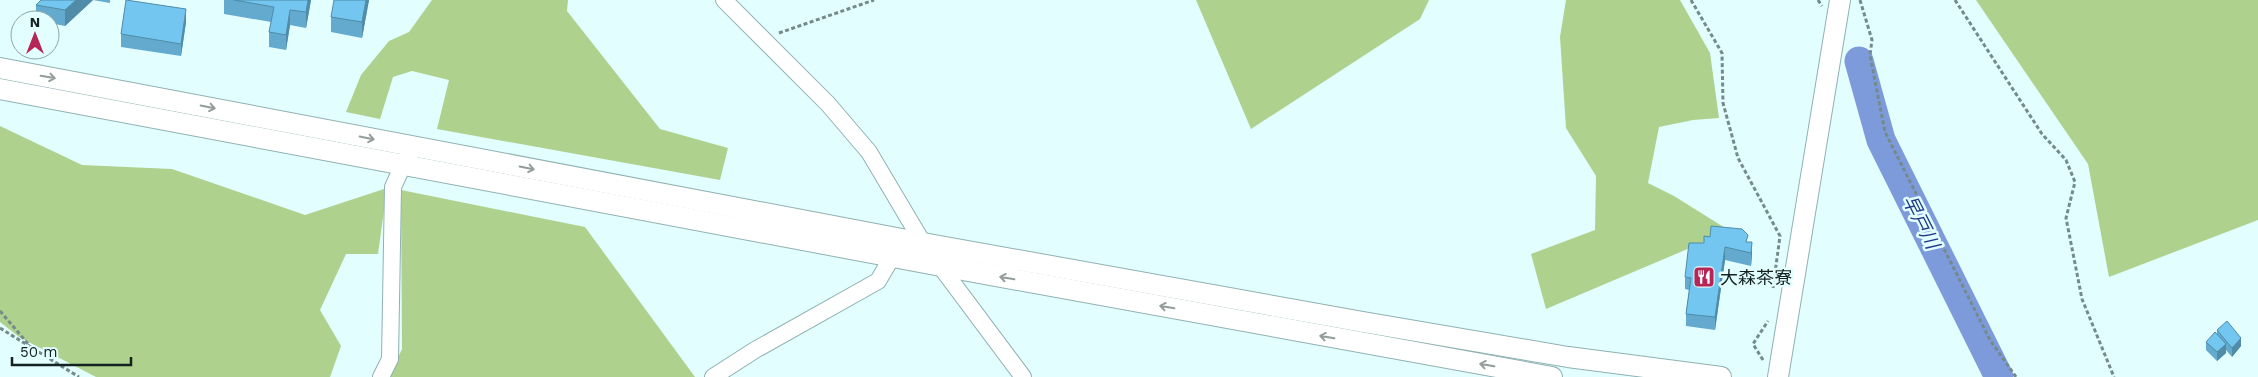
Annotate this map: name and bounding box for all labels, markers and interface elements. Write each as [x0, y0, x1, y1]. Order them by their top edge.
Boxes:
north arrow [10, 10, 60, 60]
text: N [30, 14, 40, 30]
one-way arrow [40, 72, 56, 82]
one-way arrow [199, 103, 215, 112]
one-way arrow [359, 133, 375, 143]
one-way arrow [518, 164, 534, 174]
water label: 早戸川 [1898, 191, 1945, 254]
restaurant icon: 大森茶寮 [1692, 265, 1716, 289]
place label: 大森茶寮 [1720, 267, 1792, 288]
one-way arrow [1000, 273, 1016, 282]
one-way arrow [1160, 302, 1176, 312]
one-way arrow [1319, 331, 1335, 341]
scale bar [12, 334, 131, 366]
text: 50 m [20, 343, 57, 361]
one-way arrow [1479, 360, 1495, 370]

